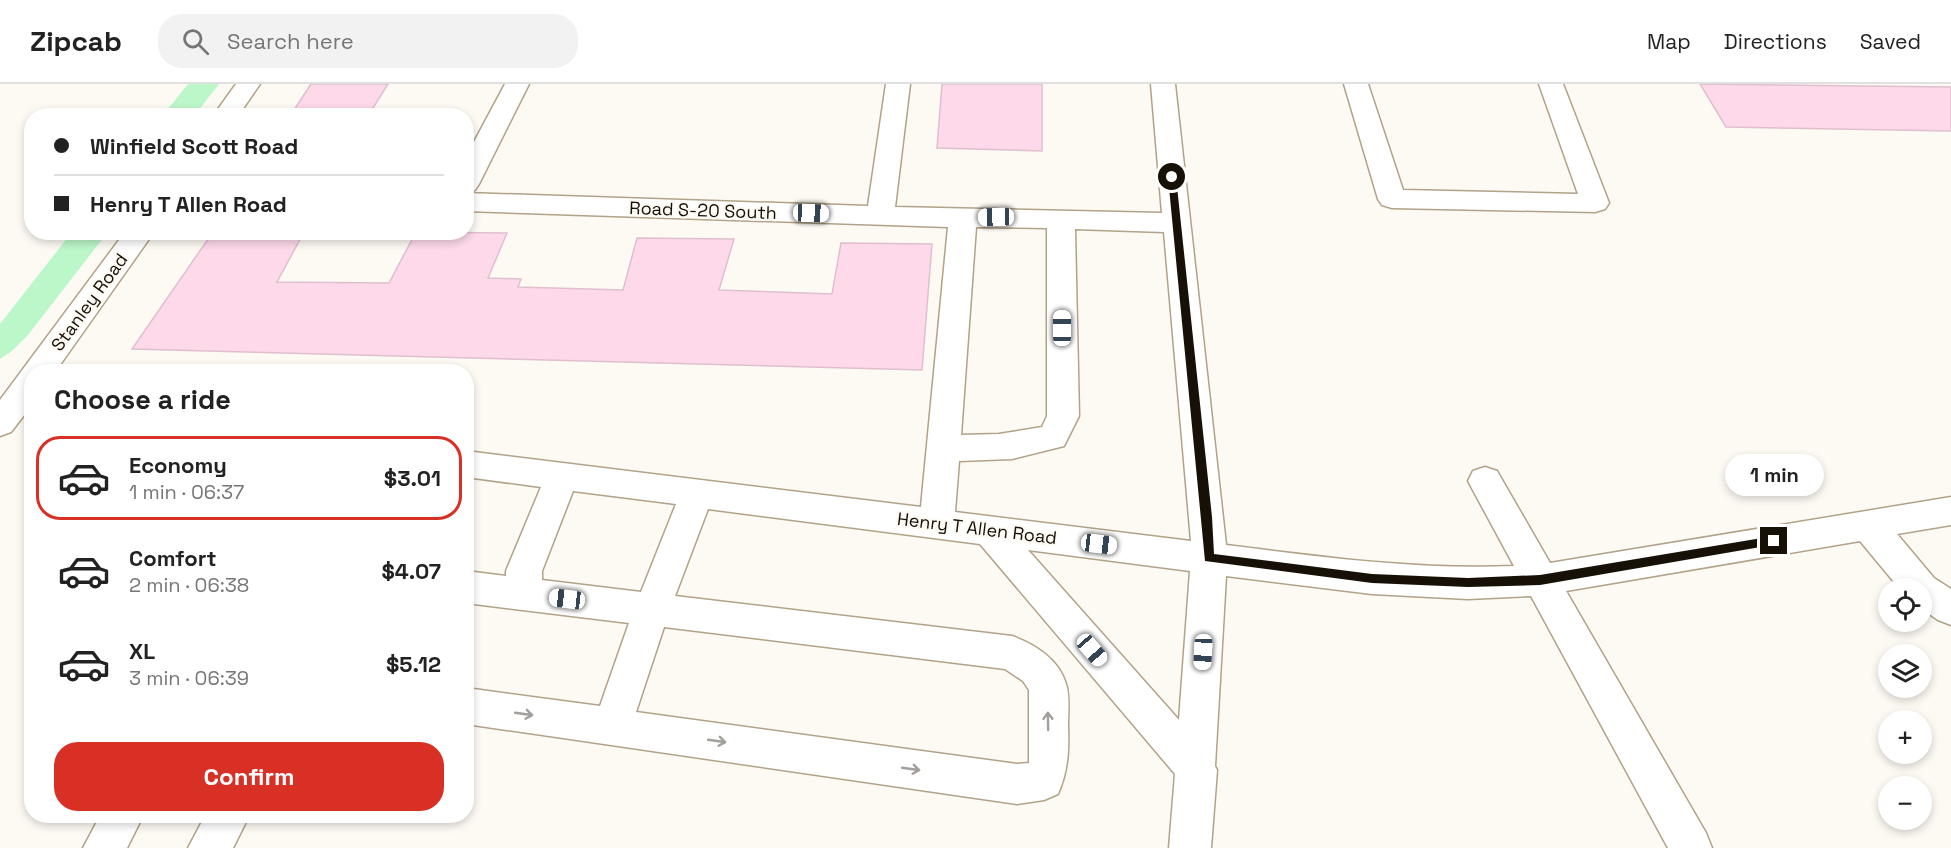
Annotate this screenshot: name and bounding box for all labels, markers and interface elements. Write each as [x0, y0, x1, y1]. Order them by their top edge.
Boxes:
search box [158, 14, 578, 68]
text: Zipcab [30, 23, 122, 59]
icon: search [179, 25, 212, 58]
text: Search here [227, 27, 354, 55]
text: Map [1647, 28, 1691, 55]
text: Directions [1724, 28, 1827, 55]
text: Saved [1860, 28, 1921, 55]
text: Winfield Scott Road [90, 132, 298, 160]
route start [1158, 163, 1185, 190]
text: Henry T Allen Road [90, 190, 287, 218]
street label: Road S-20 South [629, 196, 777, 224]
car [793, 203, 829, 223]
car [978, 208, 1014, 226]
street label: Stanley Road [46, 249, 132, 355]
car [1053, 310, 1071, 346]
text: Choose a ride [54, 382, 231, 417]
icon: car [57, 451, 111, 505]
text: Economy [129, 451, 227, 479]
callout: 1 min [1724, 454, 1824, 496]
text: 1 min [1750, 462, 1799, 488]
text: $3.01 [384, 464, 441, 492]
text: 1 min · 06:37 [129, 479, 244, 505]
street label: Henry T Allen Road [896, 507, 1058, 549]
route end [1760, 527, 1787, 554]
car [1080, 533, 1118, 555]
icon: car [57, 544, 111, 598]
text: Comfort [129, 544, 217, 572]
text: $4.07 [381, 557, 441, 585]
text: 2 min · 06:38 [129, 572, 249, 598]
map controls [1878, 578, 1932, 830]
button: locate [1878, 578, 1932, 632]
car [548, 588, 586, 610]
car [1073, 631, 1111, 669]
car [1193, 634, 1213, 670]
icon: car [57, 637, 111, 691]
text: XL [129, 637, 155, 665]
button: layers [1878, 644, 1932, 698]
text: $5.12 [386, 650, 441, 678]
text: 3 min · 06:39 [129, 665, 249, 691]
one-way arrow [514, 708, 534, 719]
button: + [1878, 710, 1932, 764]
one-way arrow [1043, 711, 1054, 731]
one-way arrow [707, 736, 727, 747]
button: Confirm [54, 742, 444, 811]
one-way arrow [900, 763, 920, 774]
button: − [1878, 776, 1932, 830]

